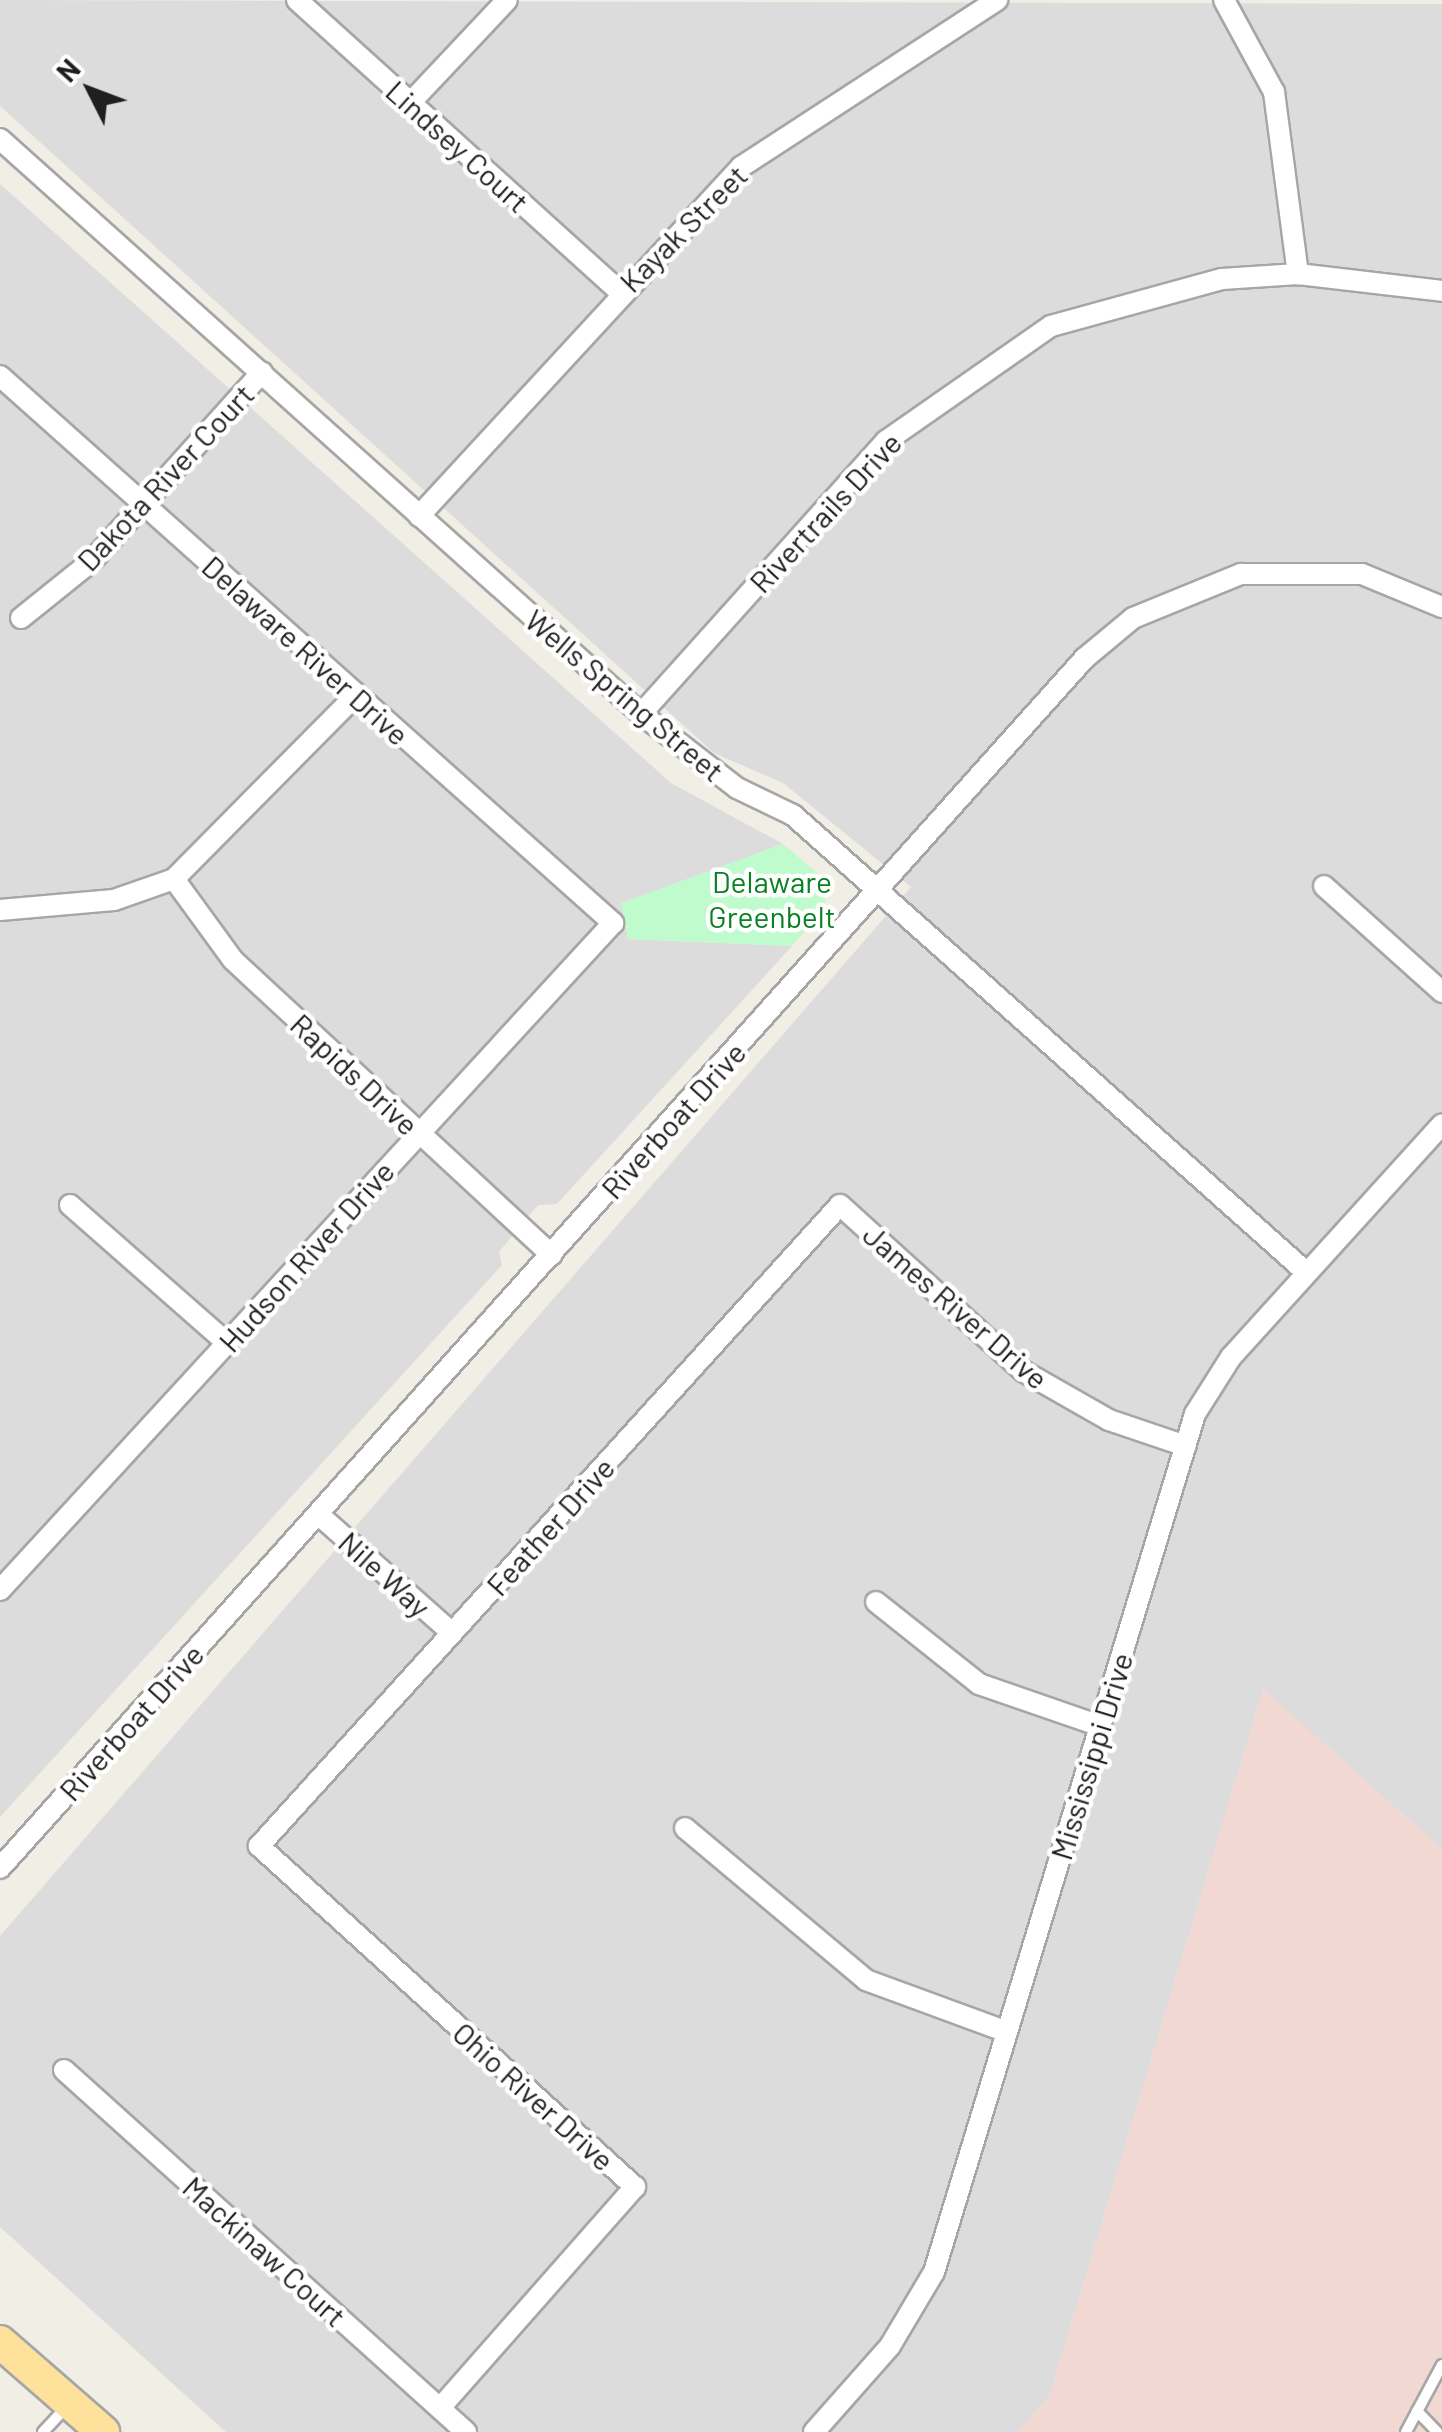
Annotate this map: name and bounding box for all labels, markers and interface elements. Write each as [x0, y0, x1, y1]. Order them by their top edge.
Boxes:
north arrow [40, 40, 140, 140]
text: N [49, 52, 87, 88]
street label: Lindsey Court [379, 72, 537, 220]
street label: Kayak Street [612, 157, 754, 299]
street label: Dakota River Court [69, 376, 261, 578]
street label: Rivertrails Drive [742, 424, 908, 600]
street label: Delaware River Drive [195, 548, 417, 752]
street label: Wells Spring Street [518, 602, 732, 788]
park label: Delaware Greenbelt [708, 863, 836, 934]
street label: Rapids Drive [284, 1006, 426, 1142]
street label: Riverboat Drive [593, 1034, 753, 1206]
street label: Hudson River Drive [211, 1153, 401, 1359]
street label: James River Drive [856, 1216, 1056, 1396]
street label: Feather Drive [479, 1449, 621, 1603]
street label: Nile Way [332, 1524, 438, 1624]
street label: Riverboat Drive [51, 1636, 211, 1808]
street label: Mississippi Drive [1042, 1648, 1140, 1864]
street label: Ohio River Drive [446, 2014, 622, 2178]
street label: Mackinaw Court [176, 2168, 354, 2334]

